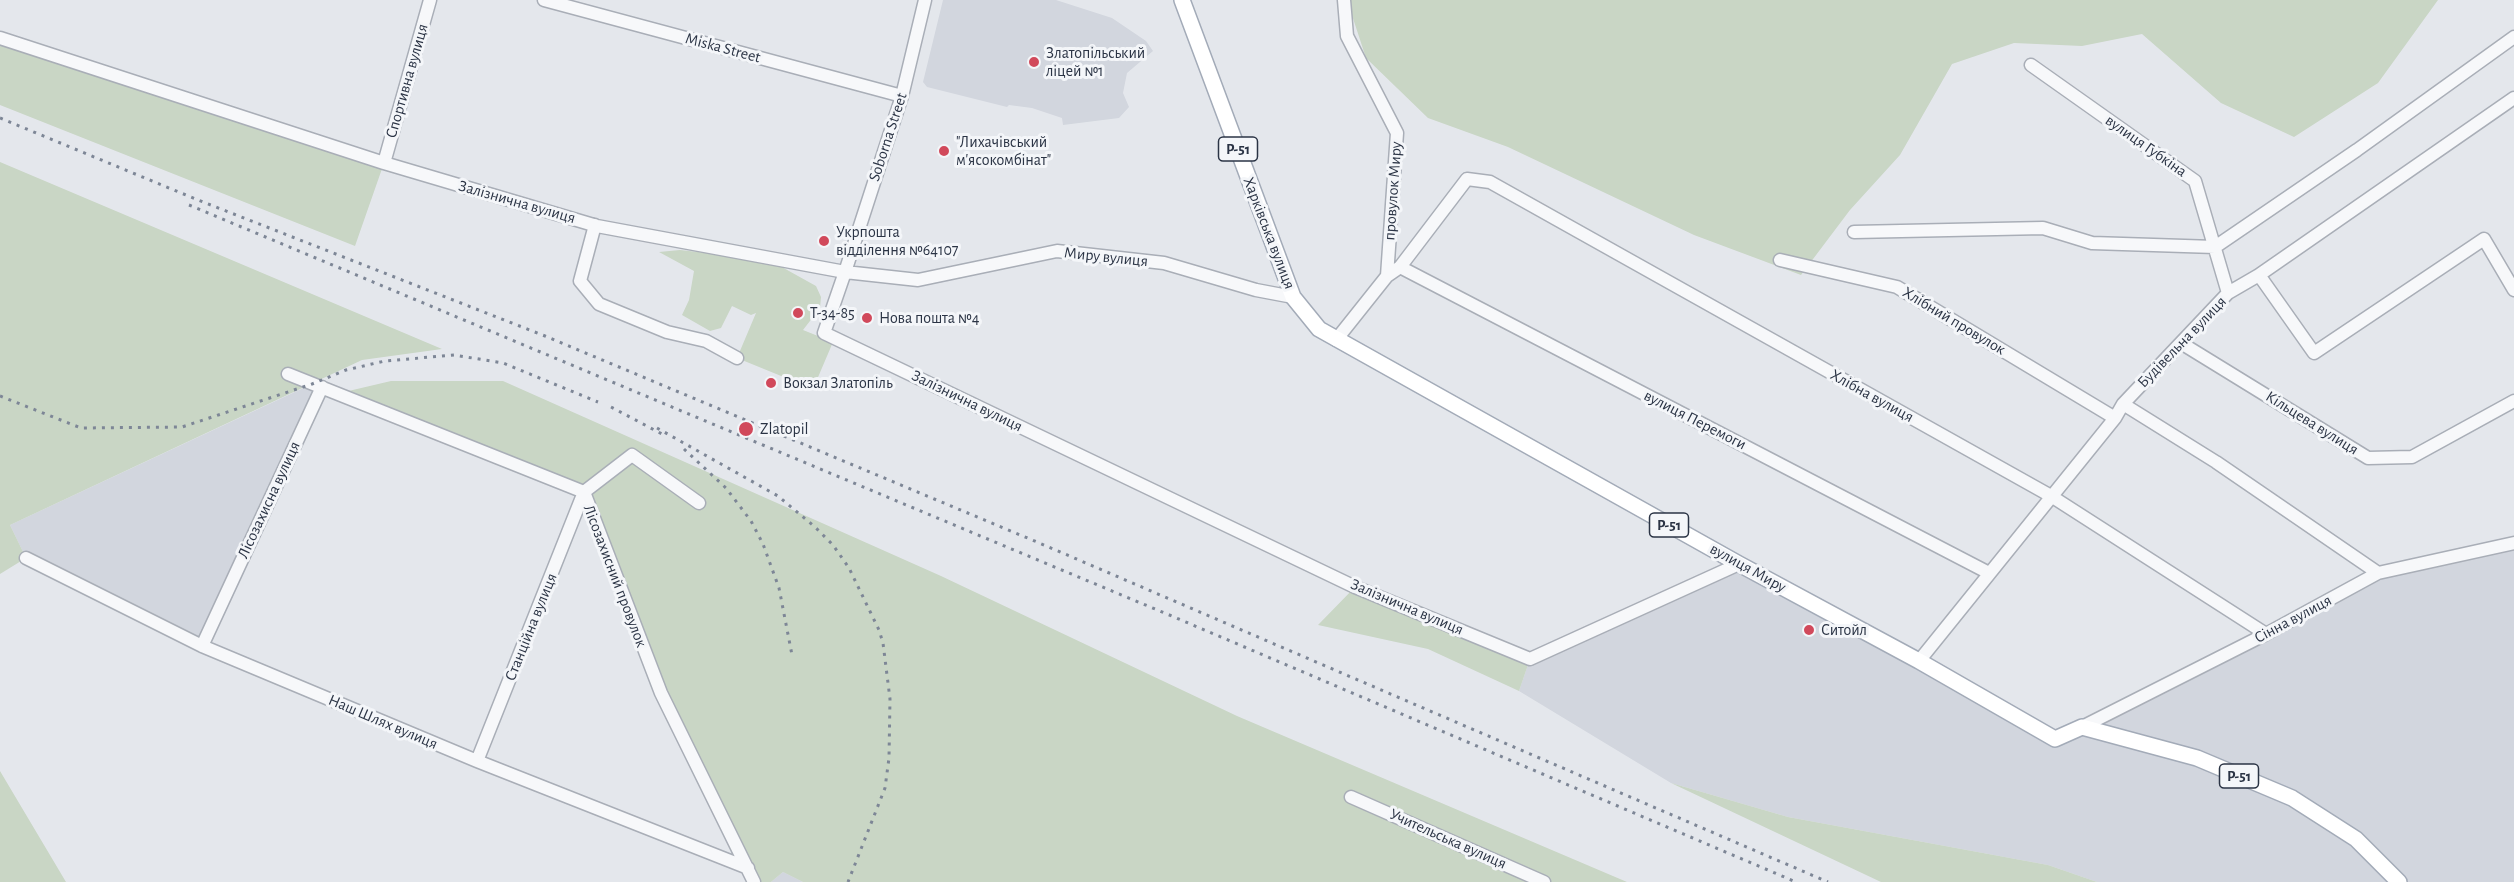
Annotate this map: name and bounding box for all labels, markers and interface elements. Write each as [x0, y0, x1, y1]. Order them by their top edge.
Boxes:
street label: Спортивна вулиця [381, 22, 433, 140]
street label: Miska Street [683, 29, 763, 67]
place label: Златопільський ліцей №1 [1046, 43, 1145, 81]
marker: Златопільський ліцей №1 [1027, 55, 1041, 69]
street label: Soborna Street [865, 90, 911, 184]
street label: вулиця Губкіна [2101, 111, 2191, 181]
place label: "Лихачівський м'ясокомбінат" [956, 132, 1051, 170]
road number: Р-51 [1218, 137, 1258, 161]
street label: провулок Миру [1380, 141, 1406, 241]
marker: "Лихачівський м'ясокомбінат" [937, 144, 951, 158]
street label: Харківська вулиця [1239, 174, 1299, 292]
street label: Залізнична вулиця [456, 176, 578, 228]
place label: Укрпошта відділення №64107 [836, 222, 959, 260]
marker: Укрпошта відділення №64107 [817, 234, 831, 248]
street label: Миру вулиця [1063, 243, 1149, 271]
street label: Хлібний провулок [1899, 283, 2009, 359]
street label: Будівельна вулиця [2133, 292, 2231, 392]
place label: Т-34-85 [810, 303, 855, 323]
marker: Т-34-85 [791, 306, 805, 320]
place label: Нова пошта №4 [879, 308, 979, 328]
marker: Нова пошта №4 [860, 311, 874, 325]
street label: Хлібна вулиця [1827, 365, 1917, 427]
street label: Залізнична вулиця [908, 366, 1026, 436]
place label: Вокзал Златопіль [783, 373, 893, 393]
marker: Вокзал Златопіль [764, 376, 778, 390]
street label: вулиця Перемоги [1640, 386, 1750, 454]
street label: Кільцева вулиця [2262, 387, 2362, 459]
place label: Zlatopil [760, 419, 808, 439]
marker: Zlatopil [737, 420, 755, 438]
street label: Лісозахисна вулиця [233, 438, 305, 562]
street label: Лісозахисний провулок [579, 502, 651, 650]
road number: Р-51 [1650, 513, 1688, 537]
street label: вулиця Миру [1706, 539, 1790, 597]
street label: Станційна вулиця [501, 570, 561, 684]
street label: Залізнична вулиця [1348, 575, 1466, 639]
street label: Сінна вулиця [2251, 591, 2335, 647]
place label: Ситойл [1821, 620, 1867, 640]
marker: Ситойл [1802, 623, 1816, 637]
street label: Наш Шлях вулиця [325, 690, 441, 754]
road number: Р-51 [2220, 764, 2258, 788]
street label: Учительська вулиця [1386, 805, 1510, 873]

